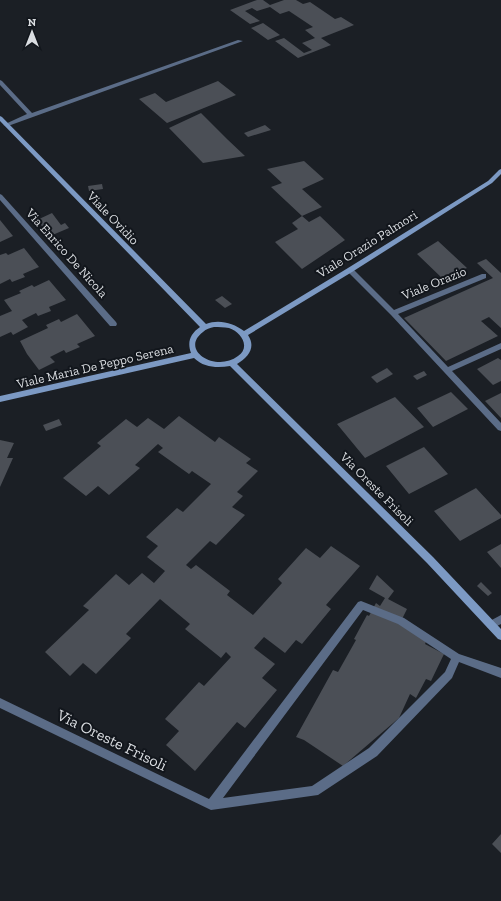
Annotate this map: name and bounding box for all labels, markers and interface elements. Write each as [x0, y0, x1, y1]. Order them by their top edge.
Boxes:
north arrow [12, 12, 52, 52]
text: N [28, 16, 37, 29]
street label: Viale Ovidio [83, 188, 142, 248]
street label: Via Enrico De Nicola [22, 205, 111, 301]
street label: Viale Orazio Palmori [313, 207, 420, 281]
street label: Viale Orazio [399, 263, 469, 303]
street label: Viale Maria De Peppo Serena [14, 340, 175, 392]
street label: Via Oreste Frisoli [337, 449, 417, 529]
street label: Via Oreste Frisoli [53, 705, 171, 775]

